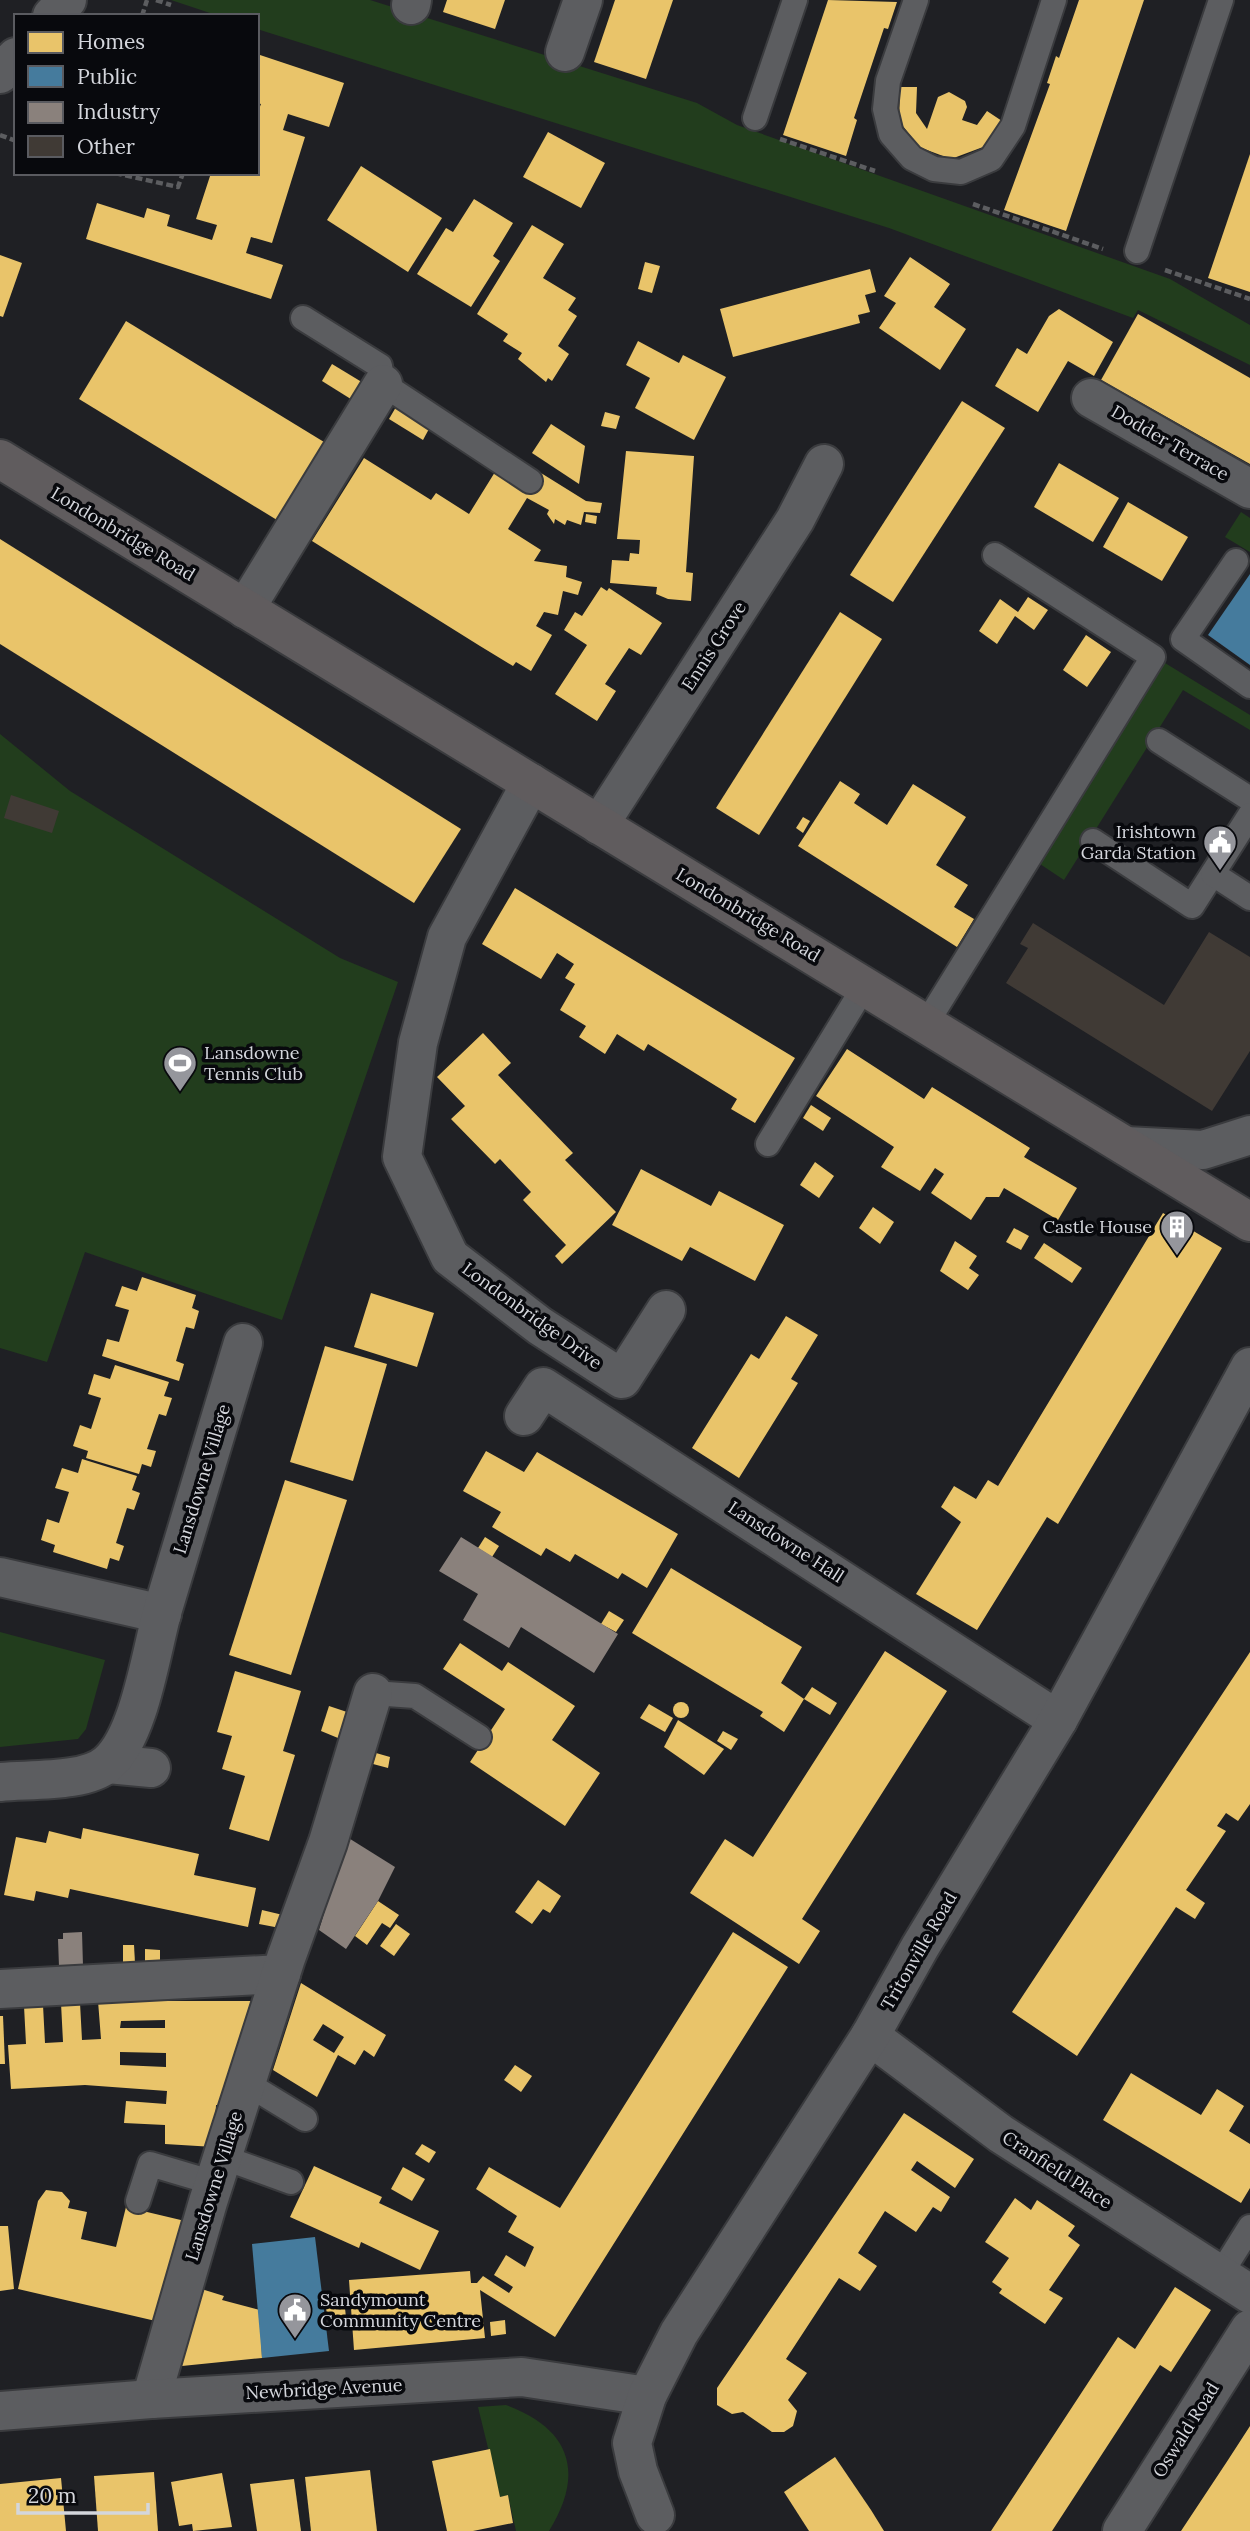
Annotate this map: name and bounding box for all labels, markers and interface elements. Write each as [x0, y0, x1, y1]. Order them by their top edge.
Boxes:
legend [14, 14, 259, 175]
text: Homes [77, 28, 145, 55]
text: Public [77, 63, 137, 90]
text: Industry [77, 98, 160, 125]
text: Other [77, 133, 135, 160]
street label: Dodder Terrace [1107, 400, 1233, 486]
street label: Londonbridge Road [47, 481, 200, 586]
street label: Ennis Grove [676, 597, 751, 695]
place label: Irishtown Garda Station [1081, 820, 1196, 864]
public building icon: Irishtown Garda Station [1201, 823, 1239, 872]
street label: Londonbridge Road [672, 862, 825, 967]
place label: Lansdowne Tennis Club [204, 1041, 303, 1085]
sports icon: Lansdowne Tennis Club [161, 1044, 199, 1093]
building icon: Castle House [1158, 1208, 1196, 1257]
place label: Castle House [1042, 1215, 1152, 1238]
street label: Londonbridge Drive [458, 1257, 607, 1374]
street label: Lansdowne Village [168, 1401, 235, 1557]
street label: Lansdowne Hall [724, 1496, 849, 1588]
street label: Tritonville Road [875, 1887, 962, 2014]
street label: Lansdowne Village [180, 2108, 247, 2264]
street label: Cranfield Place [998, 2126, 1117, 2214]
place label: Sandymount Community Centre [320, 2288, 481, 2332]
public building icon: Sandymount Community Centre [276, 2291, 314, 2340]
street label: Newbridge Avenue [245, 2373, 403, 2404]
street label: Oswald Road [1147, 2378, 1224, 2482]
scale bar [18, 2472, 147, 2516]
text: 20 m [28, 2482, 77, 2509]

